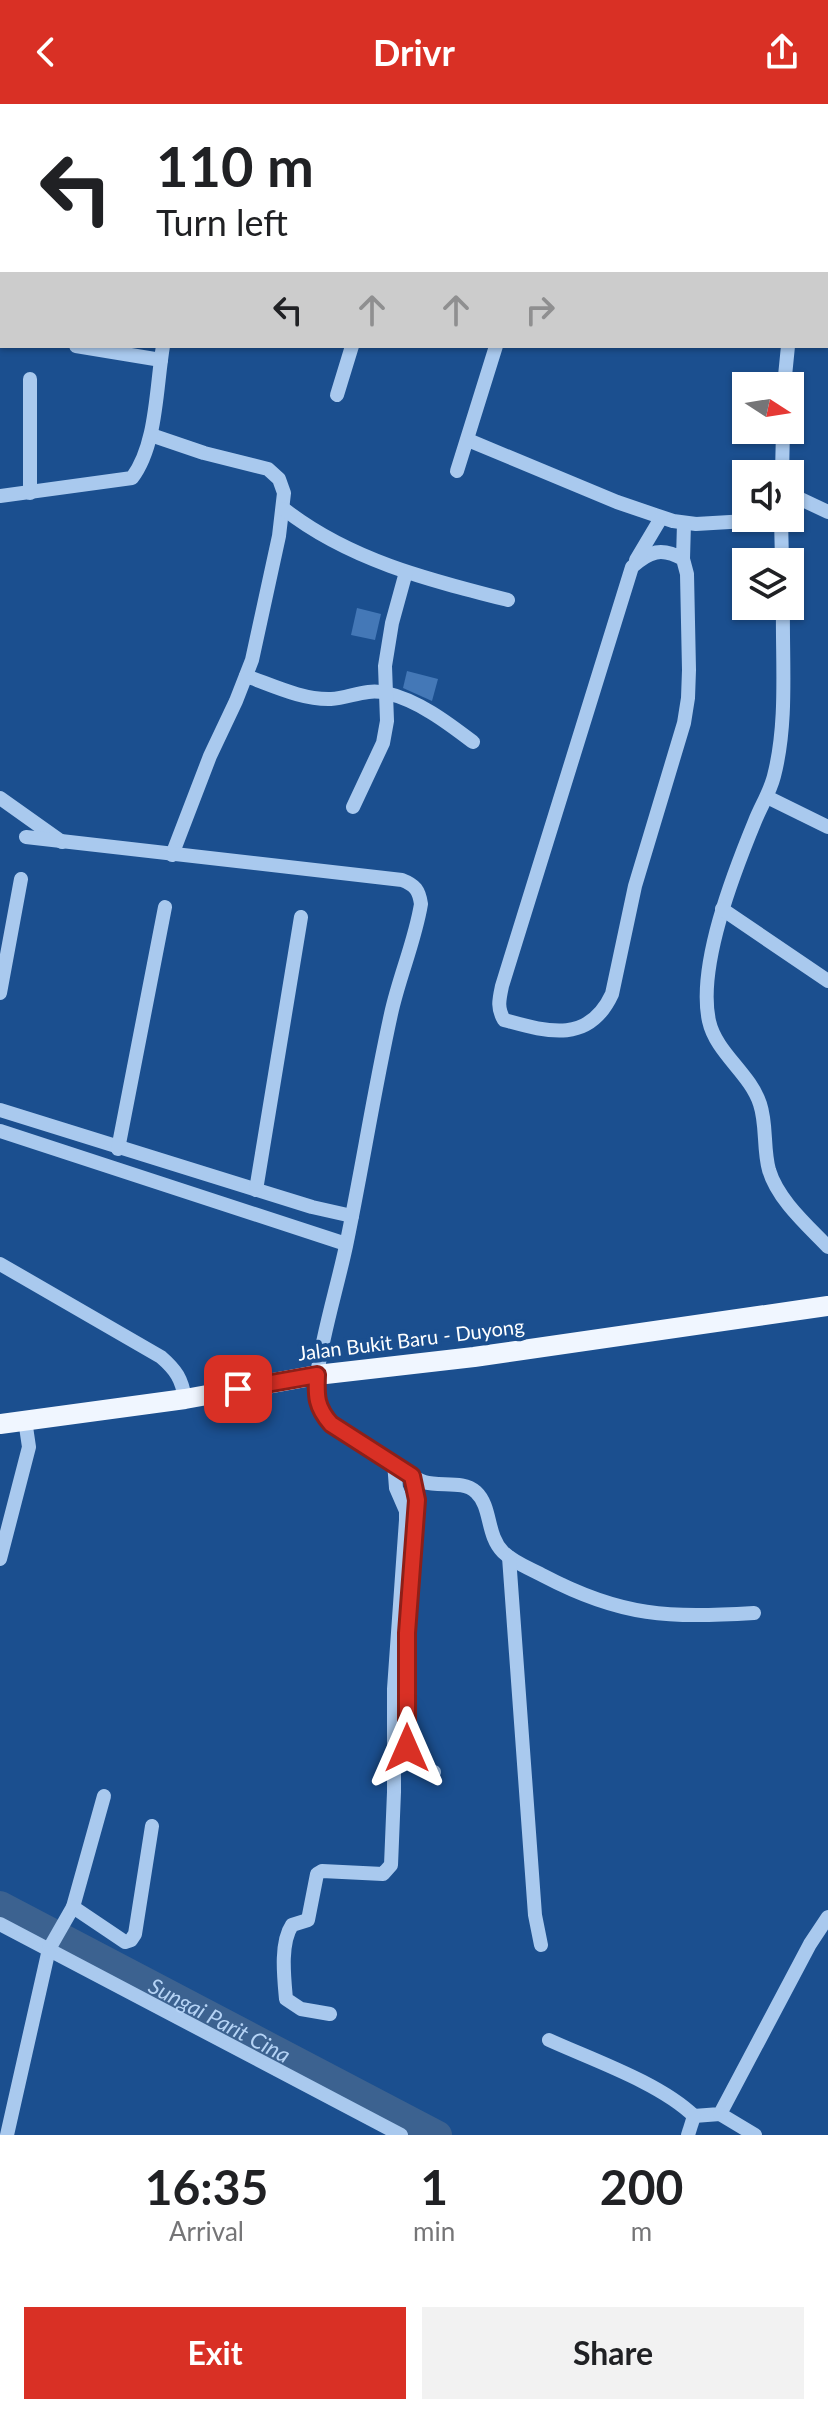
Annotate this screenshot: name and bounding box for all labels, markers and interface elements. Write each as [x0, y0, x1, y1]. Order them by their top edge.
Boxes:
icon: back [24, 30, 68, 74]
text: Drivr [373, 30, 455, 74]
icon: share [760, 30, 804, 74]
text: 110 m [156, 132, 314, 199]
icon: left [24, 136, 128, 240]
text: Turn left [156, 200, 288, 244]
icon: left [266, 288, 310, 332]
icon: ahead [350, 288, 394, 332]
icon: ahead [434, 288, 478, 332]
icon: right [518, 288, 562, 332]
north arrow [732, 372, 804, 444]
map controls [732, 372, 804, 620]
button: sound [732, 460, 804, 532]
button: layers [732, 548, 804, 620]
street label: Jalan Bukit Baru - Duyong [296, 1313, 525, 1365]
pin [204, 1355, 272, 1423]
icon: arrive [216, 1367, 260, 1411]
position arrow [365, 1706, 449, 1790]
water label: Sungai Parit Cina [144, 1972, 295, 2068]
text: 16:35 [145, 2158, 268, 2215]
text: 1 [420, 2158, 448, 2215]
text: 200 [600, 2158, 683, 2215]
text: Arrival [169, 2215, 244, 2247]
text: min [413, 2215, 455, 2247]
text: m [631, 2215, 652, 2247]
button: Exit [24, 2307, 406, 2399]
button: Share [422, 2307, 804, 2399]

